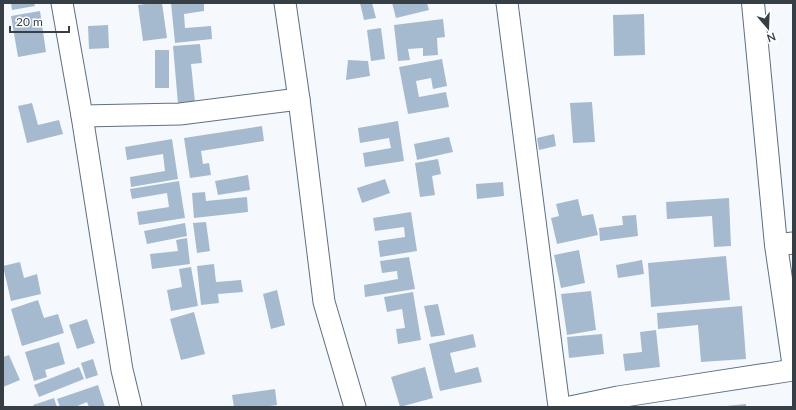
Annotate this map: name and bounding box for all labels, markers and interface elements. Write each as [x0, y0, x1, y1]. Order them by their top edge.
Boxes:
scale bar [10, 8, 69, 34]
north arrow [748, 8, 788, 48]
text: 20 m [16, 14, 43, 29]
text: N [765, 30, 778, 45]

